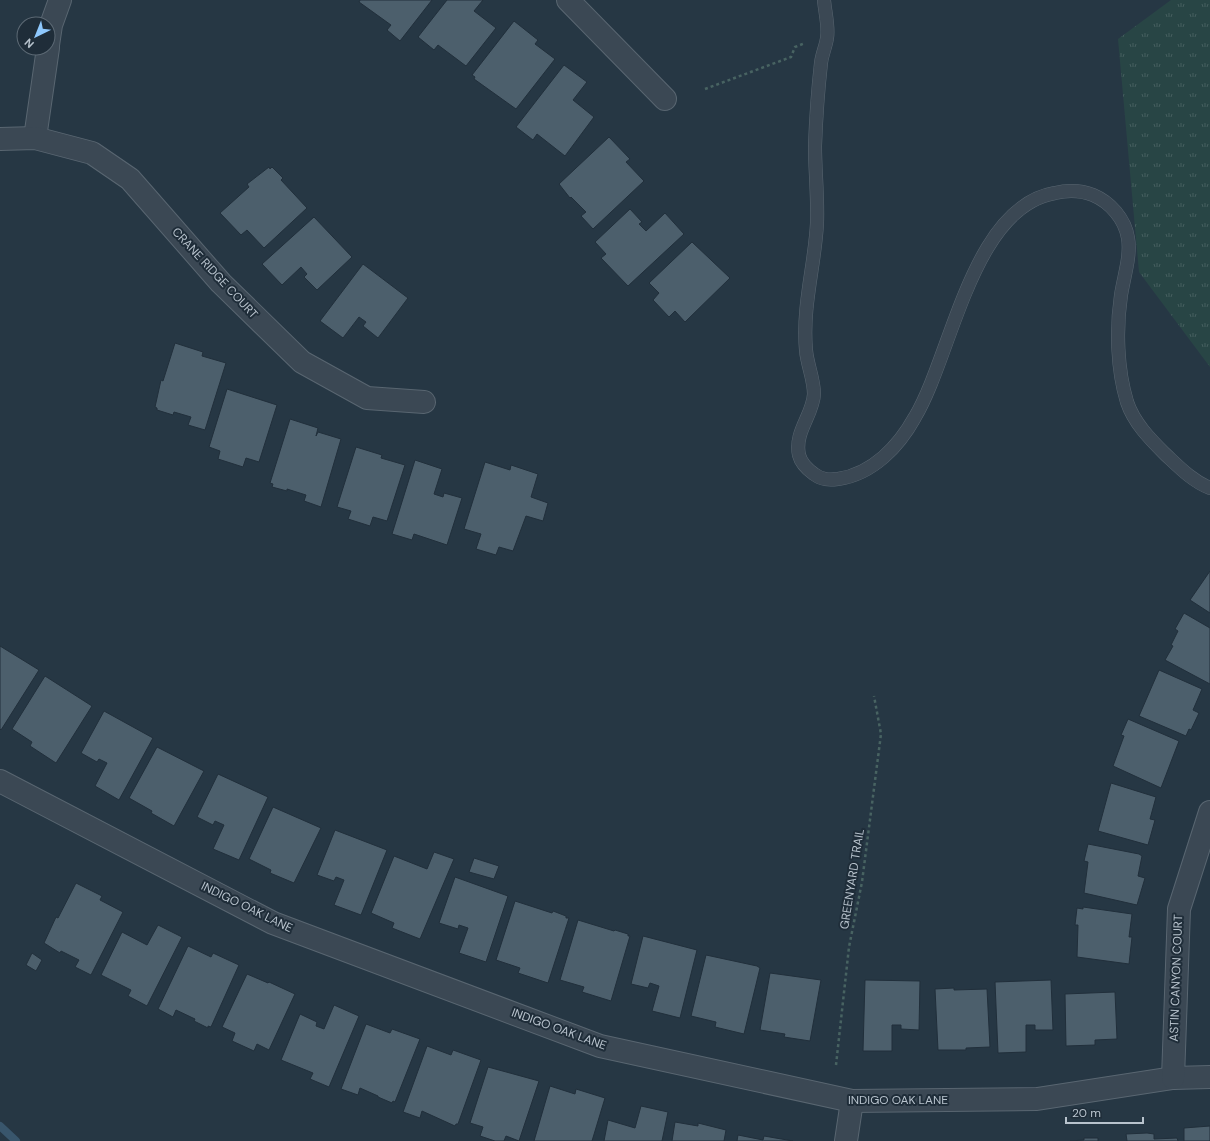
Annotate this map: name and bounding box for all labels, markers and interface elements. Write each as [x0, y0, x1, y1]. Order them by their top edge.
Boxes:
north arrow [16, 16, 56, 56]
text: N [21, 35, 37, 51]
street label: CRANE RIDGE COURT [169, 224, 262, 322]
street label: GREENYARD TRAIL [836, 828, 868, 930]
street label: INDIGO OAK LANE [199, 878, 296, 936]
street label: ASTIN CANYON COURT [1166, 914, 1186, 1042]
street label: INDIGO OAK LANE [509, 1004, 609, 1054]
street label: INDIGO OAK LANE [848, 1092, 948, 1108]
scale bar [1066, 1099, 1143, 1125]
text: 20 m [1072, 1105, 1101, 1121]

